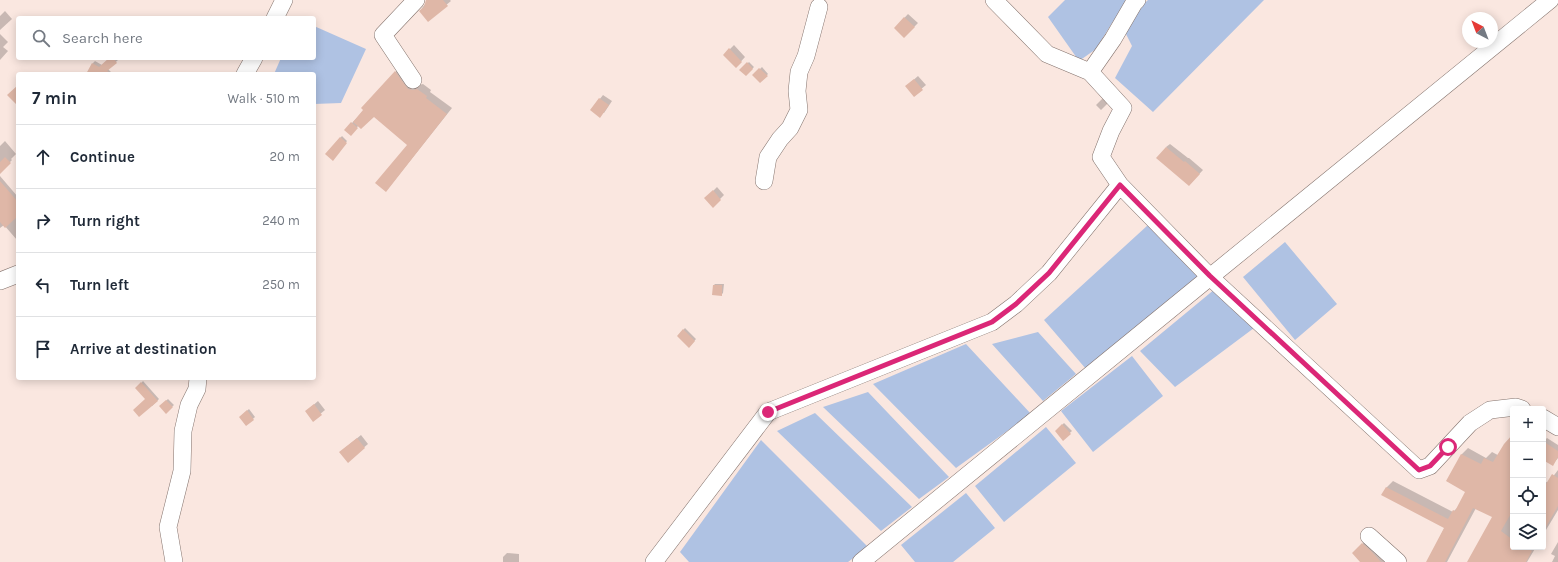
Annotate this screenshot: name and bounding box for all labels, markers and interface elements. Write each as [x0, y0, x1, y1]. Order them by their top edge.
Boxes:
north arrow [1462, 12, 1498, 48]
search box [16, 16, 316, 60]
icon: search [30, 27, 52, 49]
text: Search here [62, 29, 143, 47]
text: 7 min [32, 88, 77, 108]
text: Walk · 510 m [228, 91, 300, 106]
icon: ahead [32, 146, 54, 168]
text: Continue [70, 148, 135, 166]
text: 20 m [270, 149, 300, 164]
icon: right [32, 210, 54, 232]
text: Turn right [70, 212, 140, 230]
text: 240 m [262, 213, 300, 228]
icon: left [32, 274, 54, 296]
text: Turn left [70, 276, 129, 294]
text: 250 m [262, 277, 300, 292]
icon: arrive [32, 338, 54, 360]
text: Arrive at destination [70, 340, 217, 358]
route end [759, 403, 777, 421]
map controls [1510, 406, 1546, 550]
button: + [1510, 406, 1546, 442]
route start [1439, 438, 1457, 456]
button: − [1510, 442, 1546, 478]
button: locate [1510, 478, 1546, 514]
button: layers [1510, 514, 1546, 550]

